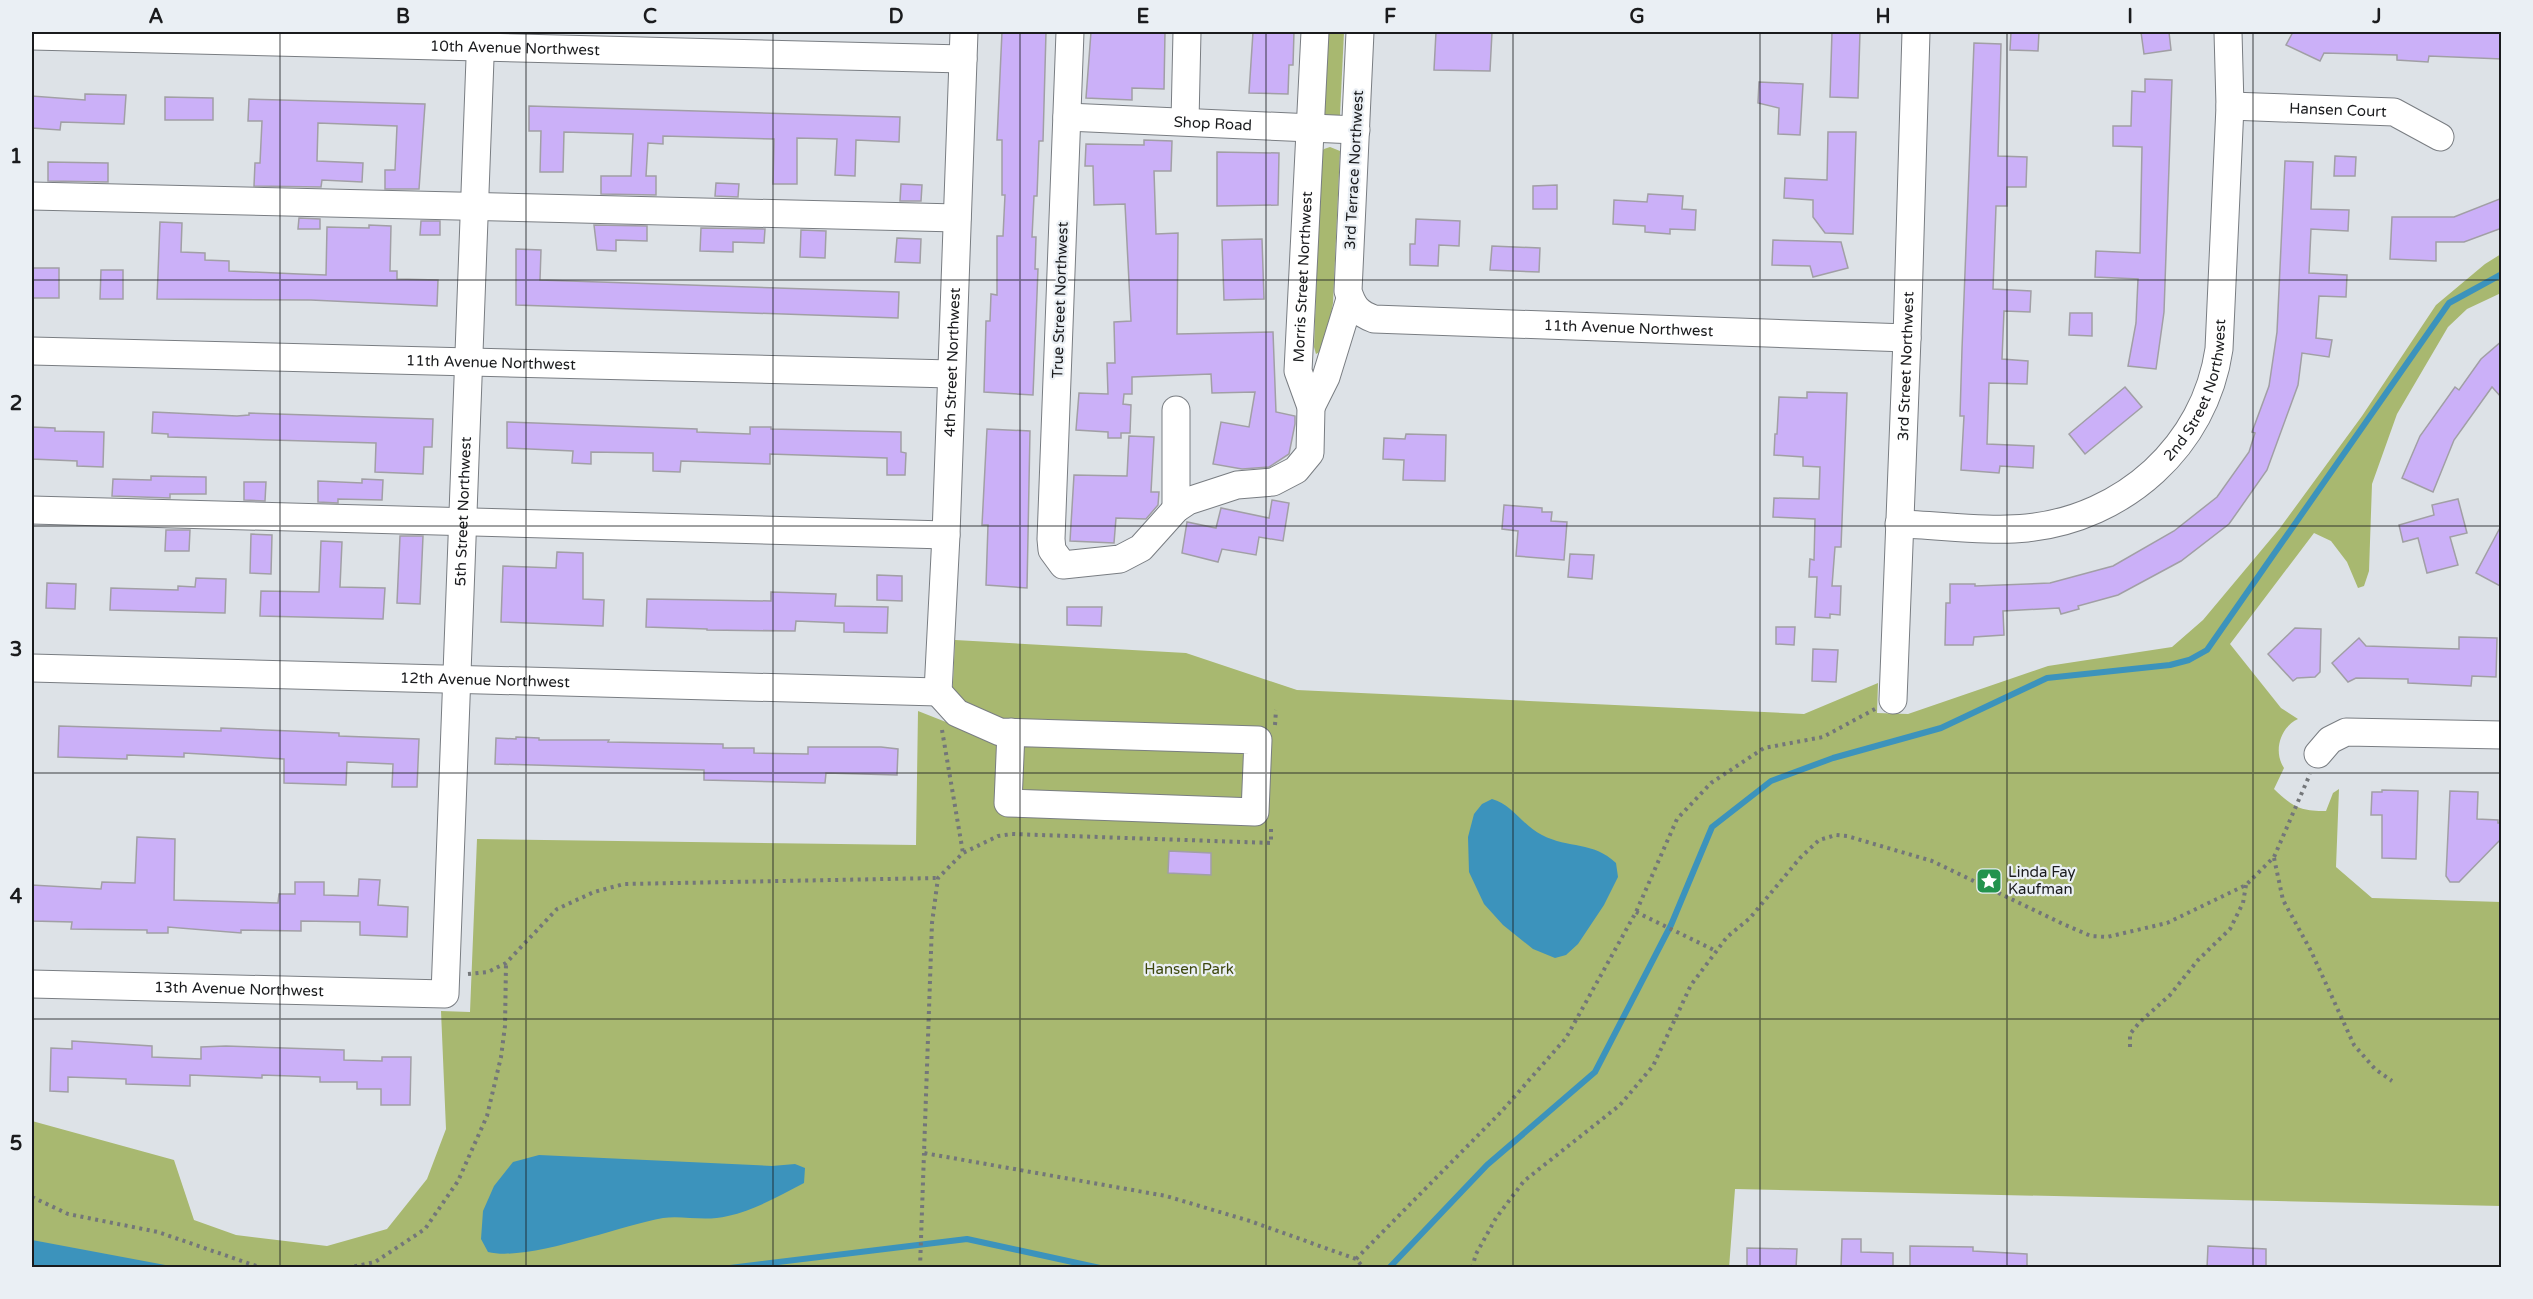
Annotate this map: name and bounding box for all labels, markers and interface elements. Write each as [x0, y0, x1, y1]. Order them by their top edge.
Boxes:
text: A [149, 5, 164, 29]
text: B [396, 5, 410, 29]
text: C [643, 5, 657, 29]
text: D [888, 5, 904, 29]
text: E [1137, 5, 1150, 29]
text: F [1384, 5, 1396, 29]
text: G [1629, 5, 1645, 29]
text: H [1875, 5, 1891, 29]
text: I [2127, 5, 2133, 29]
text: J [2371, 5, 2382, 29]
street label: 10th Avenue Northwest [430, 37, 600, 59]
street label: 3rd Terrace Northwest [1341, 89, 1367, 250]
street label: Hansen Court [2289, 99, 2387, 121]
street label: Shop Road [1173, 113, 1252, 134]
text: 1 [10, 145, 22, 169]
street label: Morris Street Northwest [1289, 191, 1316, 363]
street label: True Street Northwest [1048, 221, 1072, 379]
street label: 4th Street Northwest [941, 287, 964, 437]
street label: 3rd Street Northwest [1894, 291, 1917, 441]
street label: 11th Avenue Northwest [1543, 316, 1714, 340]
street label: 2nd Street Northwest [2160, 318, 2229, 465]
street label: 11th Avenue Northwest [406, 351, 576, 374]
text: 2 [10, 392, 22, 416]
street label: 5th Street Northwest [451, 436, 475, 587]
text: 3 [10, 638, 22, 662]
street label: 12th Avenue Northwest [400, 669, 570, 691]
place label: Linda Fay Kaufman [2008, 863, 2076, 898]
place icon: Linda Fay Kaufman [1974, 866, 2004, 896]
text: 4 [10, 885, 23, 909]
park label: Hansen Park [1144, 960, 1234, 978]
street label: 13th Avenue Northwest [154, 978, 324, 1000]
text: 5 [10, 1132, 22, 1156]

